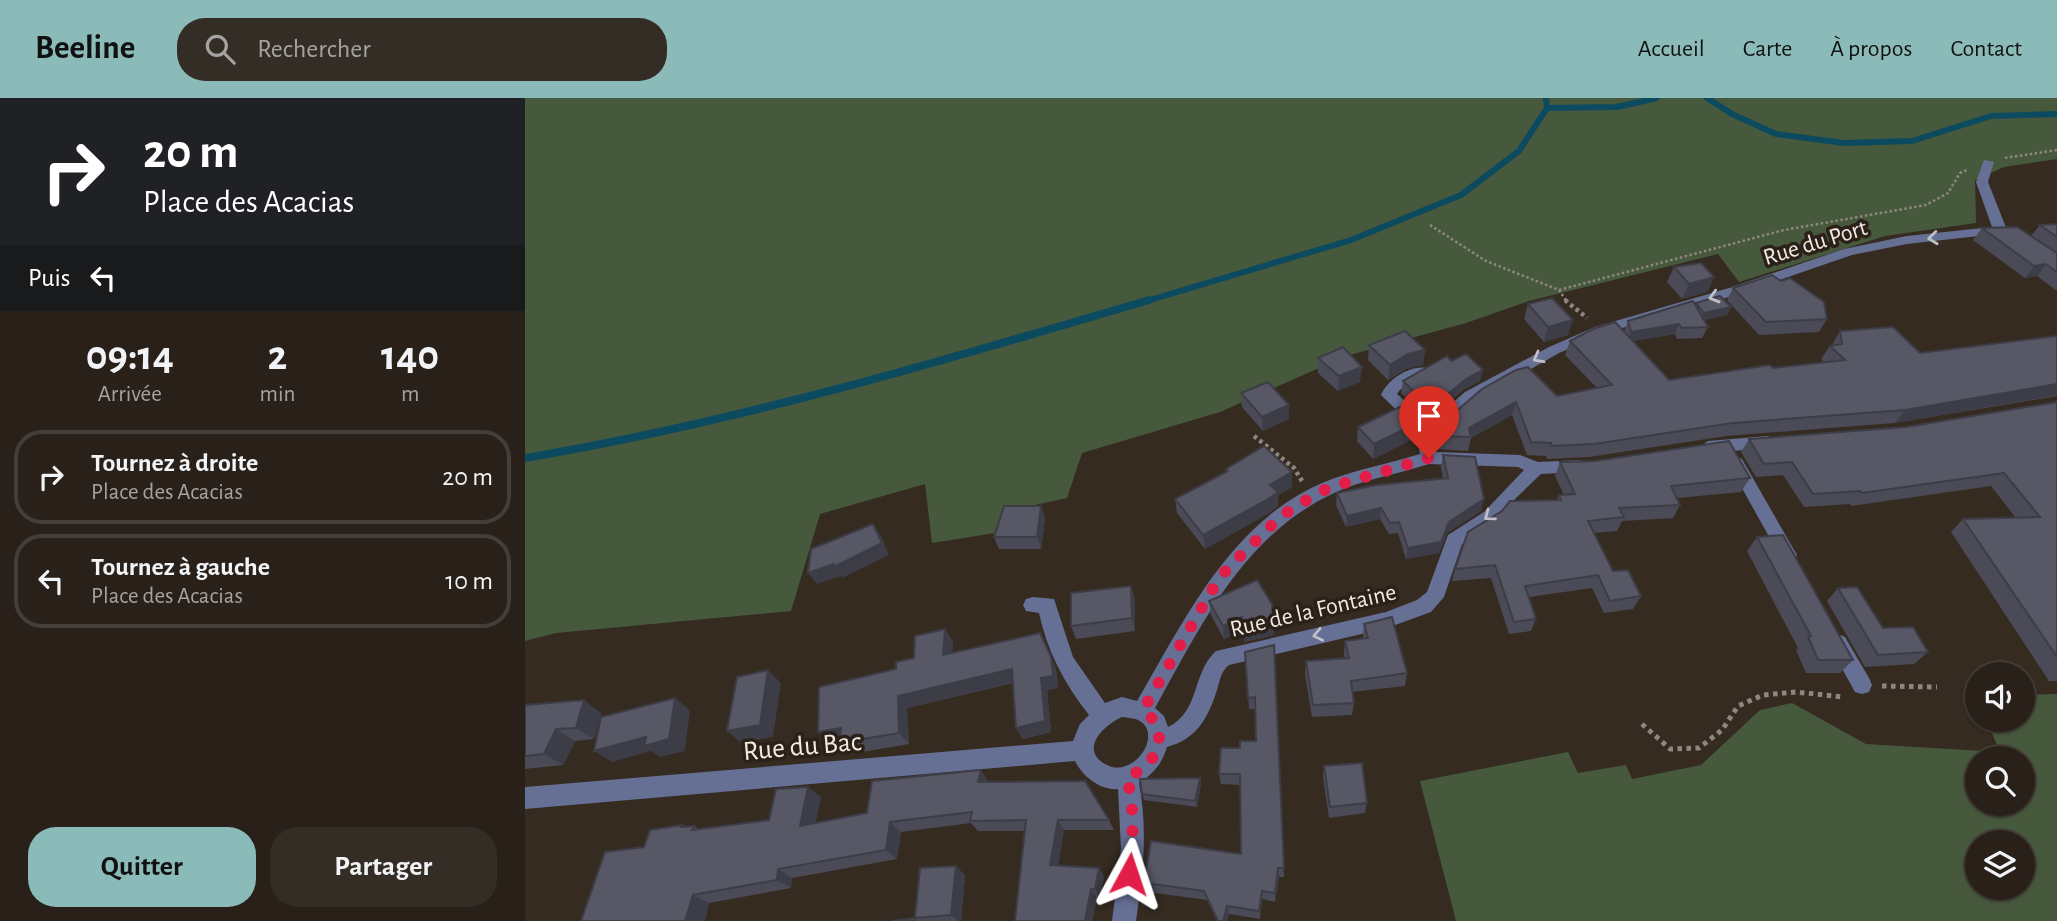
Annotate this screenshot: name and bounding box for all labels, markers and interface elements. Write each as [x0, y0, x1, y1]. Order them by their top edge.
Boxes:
search box [177, 18, 667, 81]
icon: search [201, 30, 239, 68]
text: Beeline [35, 32, 135, 65]
text: Rechercher [257, 36, 371, 62]
text: Accueil [1638, 37, 1705, 61]
text: Carte [1743, 37, 1792, 61]
text: À propos [1830, 37, 1912, 61]
text: Contact [1950, 37, 2022, 61]
icon: right [28, 126, 119, 217]
text: 20 m [143, 128, 239, 177]
text: Place des Acacias [143, 186, 354, 218]
street label: Rue du Port [1761, 216, 1870, 270]
one-way arrow [1927, 230, 1938, 245]
icon: left [84, 259, 122, 297]
text: Puis [28, 265, 70, 291]
one-way arrow [1708, 289, 1720, 304]
text: 09:14 [86, 335, 174, 377]
text: 2 [268, 335, 287, 377]
text: 140 [381, 335, 439, 377]
one-way arrow [1533, 350, 1545, 363]
text: Arrivée [98, 383, 162, 406]
text: min [260, 383, 295, 406]
text: m [401, 383, 419, 406]
pin [1399, 386, 1459, 458]
icon: arrive [1410, 397, 1448, 435]
text: Tournez à droite [91, 450, 258, 476]
icon: right [32, 458, 70, 496]
text: 20 m [442, 464, 493, 490]
text: Place des Acacias [91, 481, 243, 504]
one-way arrow [1484, 508, 1497, 520]
text: Tournez à gauche [91, 554, 270, 580]
icon: left [32, 562, 70, 600]
text: 10 m [445, 568, 493, 594]
street label: Rue de la Fontaine [1228, 580, 1399, 642]
text: Place des Acacias [91, 585, 243, 608]
one-way arrow [1312, 627, 1324, 642]
map controls [1965, 662, 2035, 900]
button: sound [1965, 662, 2035, 732]
street label: Rue du Bac [742, 728, 863, 766]
button: search [1965, 746, 2035, 816]
button: Quitter [28, 827, 256, 907]
button: Partager [270, 827, 497, 907]
button: layers [1965, 830, 2035, 900]
position arrow [1092, 837, 1166, 911]

